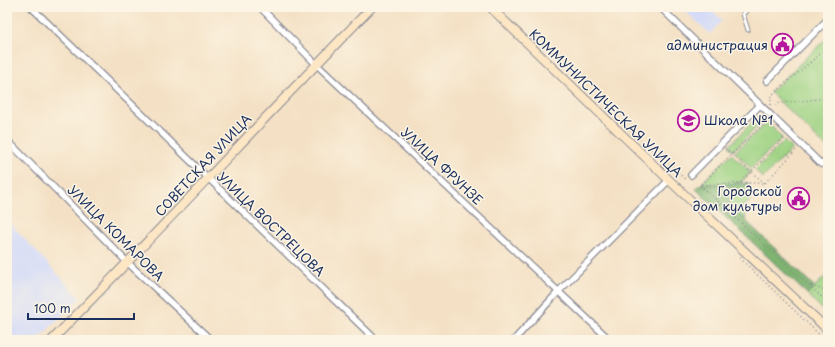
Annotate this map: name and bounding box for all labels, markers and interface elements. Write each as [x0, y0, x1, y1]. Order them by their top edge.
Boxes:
street label: КОММУНИСТИЧЕСКАЯ УЛИЦА [526, 24, 687, 181]
public building icon: администрация [770, 32, 796, 58]
place label: администрация [666, 35, 768, 54]
school or university icon: Школа №1 [676, 107, 702, 133]
street label: СОВЕТСКАЯ УЛИЦА [150, 109, 255, 220]
place label: Школа №1 [704, 110, 773, 129]
street label: УЛИЦА ФРУНЗЕ [397, 123, 488, 209]
street label: УЛИЦА ВОСТРЕЦОВА [213, 167, 329, 280]
street label: УЛИЦА КОМАРОВА [64, 180, 169, 285]
place label: Городской дом культуры [693, 181, 782, 215]
public building icon: Городской дом культуры [785, 185, 811, 211]
scale bar [28, 295, 134, 321]
text: 100 m [34, 299, 71, 317]

